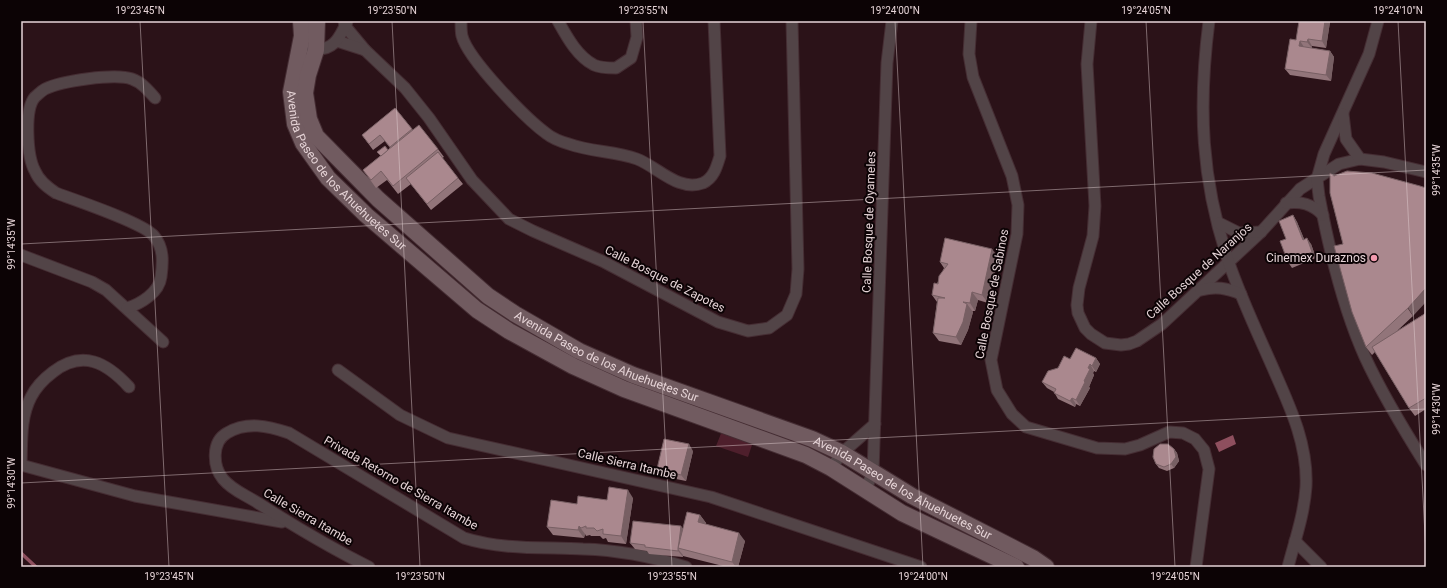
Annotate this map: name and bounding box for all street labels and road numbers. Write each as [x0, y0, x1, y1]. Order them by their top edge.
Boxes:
street label: Avenida Paseo de los Ahuehuetes Sur [284, 89, 409, 253]
street label: Calle Bosque de Oyameles [860, 151, 878, 293]
street label: Calle Bosque de Naranjos [1143, 220, 1255, 322]
street label: Calle Bosque de Sabinos [973, 228, 1011, 360]
street label: Calle Bosque de Zapotes [603, 243, 727, 315]
street label: Avenida Paseo de los Ahuehuetes Sur [512, 308, 700, 405]
street label: Privada Retorno de Sierra Itambe [322, 433, 480, 533]
street label: Avenida Paseo de los Ahuehuetes Sur [811, 434, 994, 543]
street label: Calle Sierra Itambe [576, 446, 678, 482]
street label: Calle Sierra Itambe [261, 486, 355, 548]

